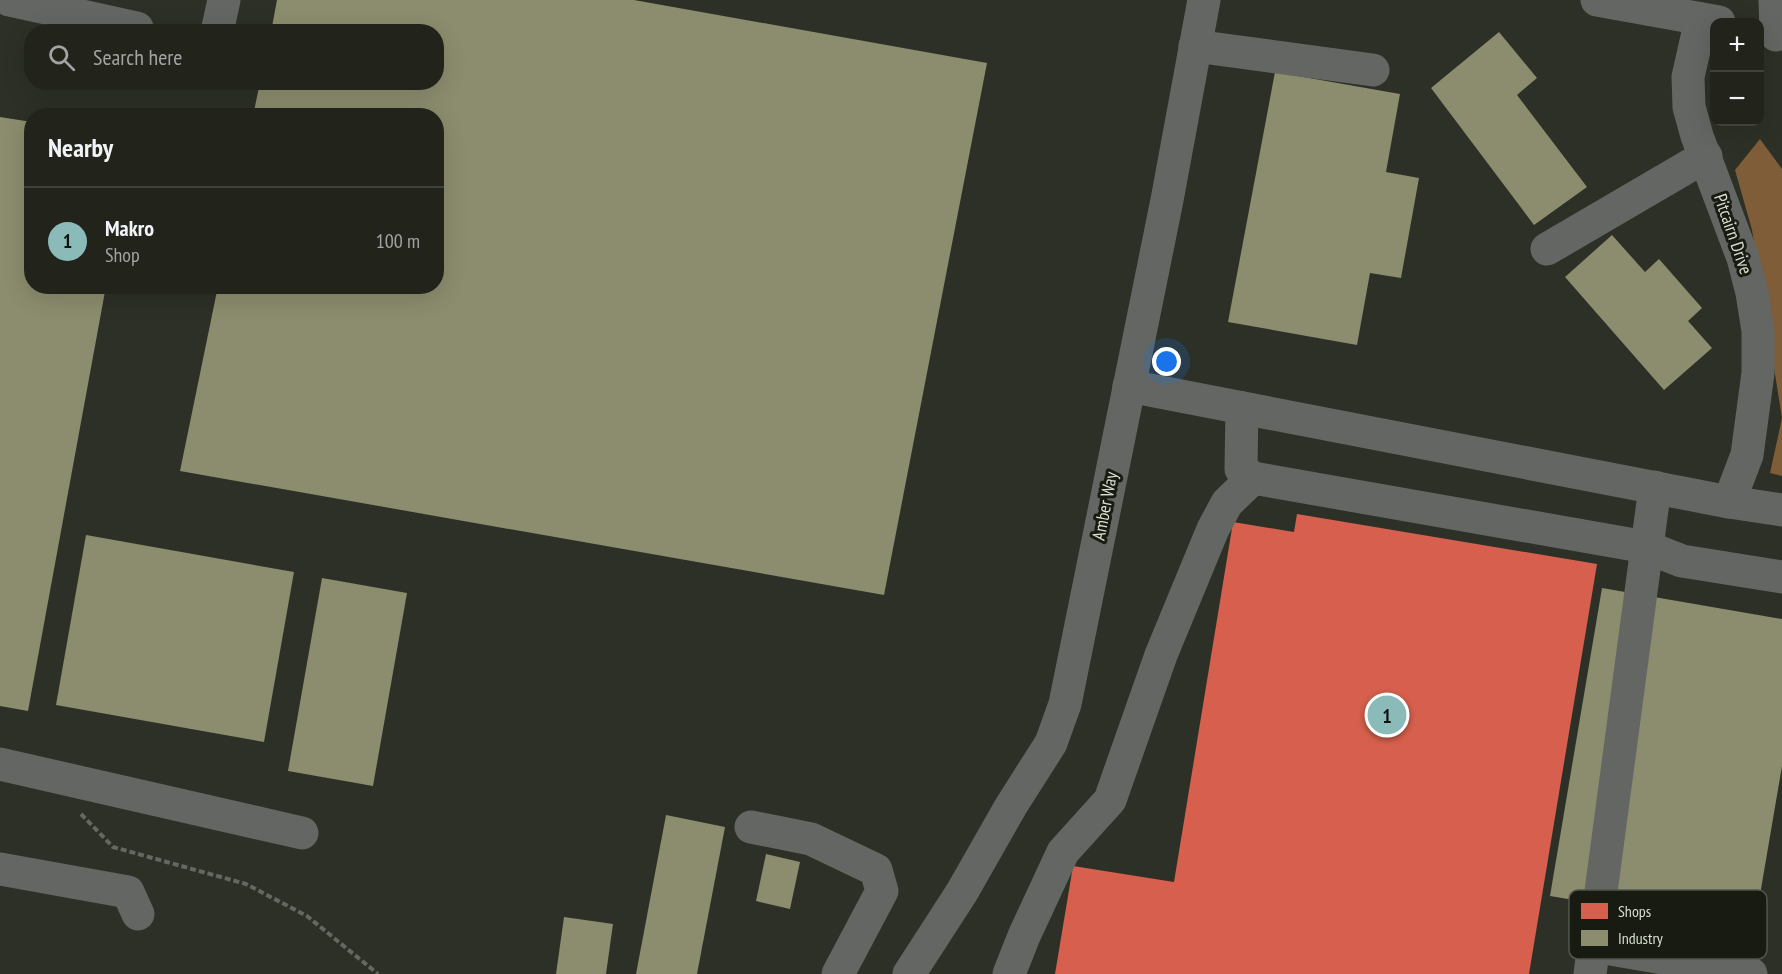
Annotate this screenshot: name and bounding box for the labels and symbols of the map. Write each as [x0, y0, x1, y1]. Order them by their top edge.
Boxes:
street label: Pitcairn Drive [1709, 191, 1758, 277]
your location [1152, 347, 1181, 376]
street label: Amber Way [1087, 469, 1122, 542]
pin: 1 [1368, 692, 1406, 738]
legend [1569, 890, 1767, 959]
text: Shops [1618, 901, 1651, 921]
text: Industry [1618, 928, 1663, 948]

